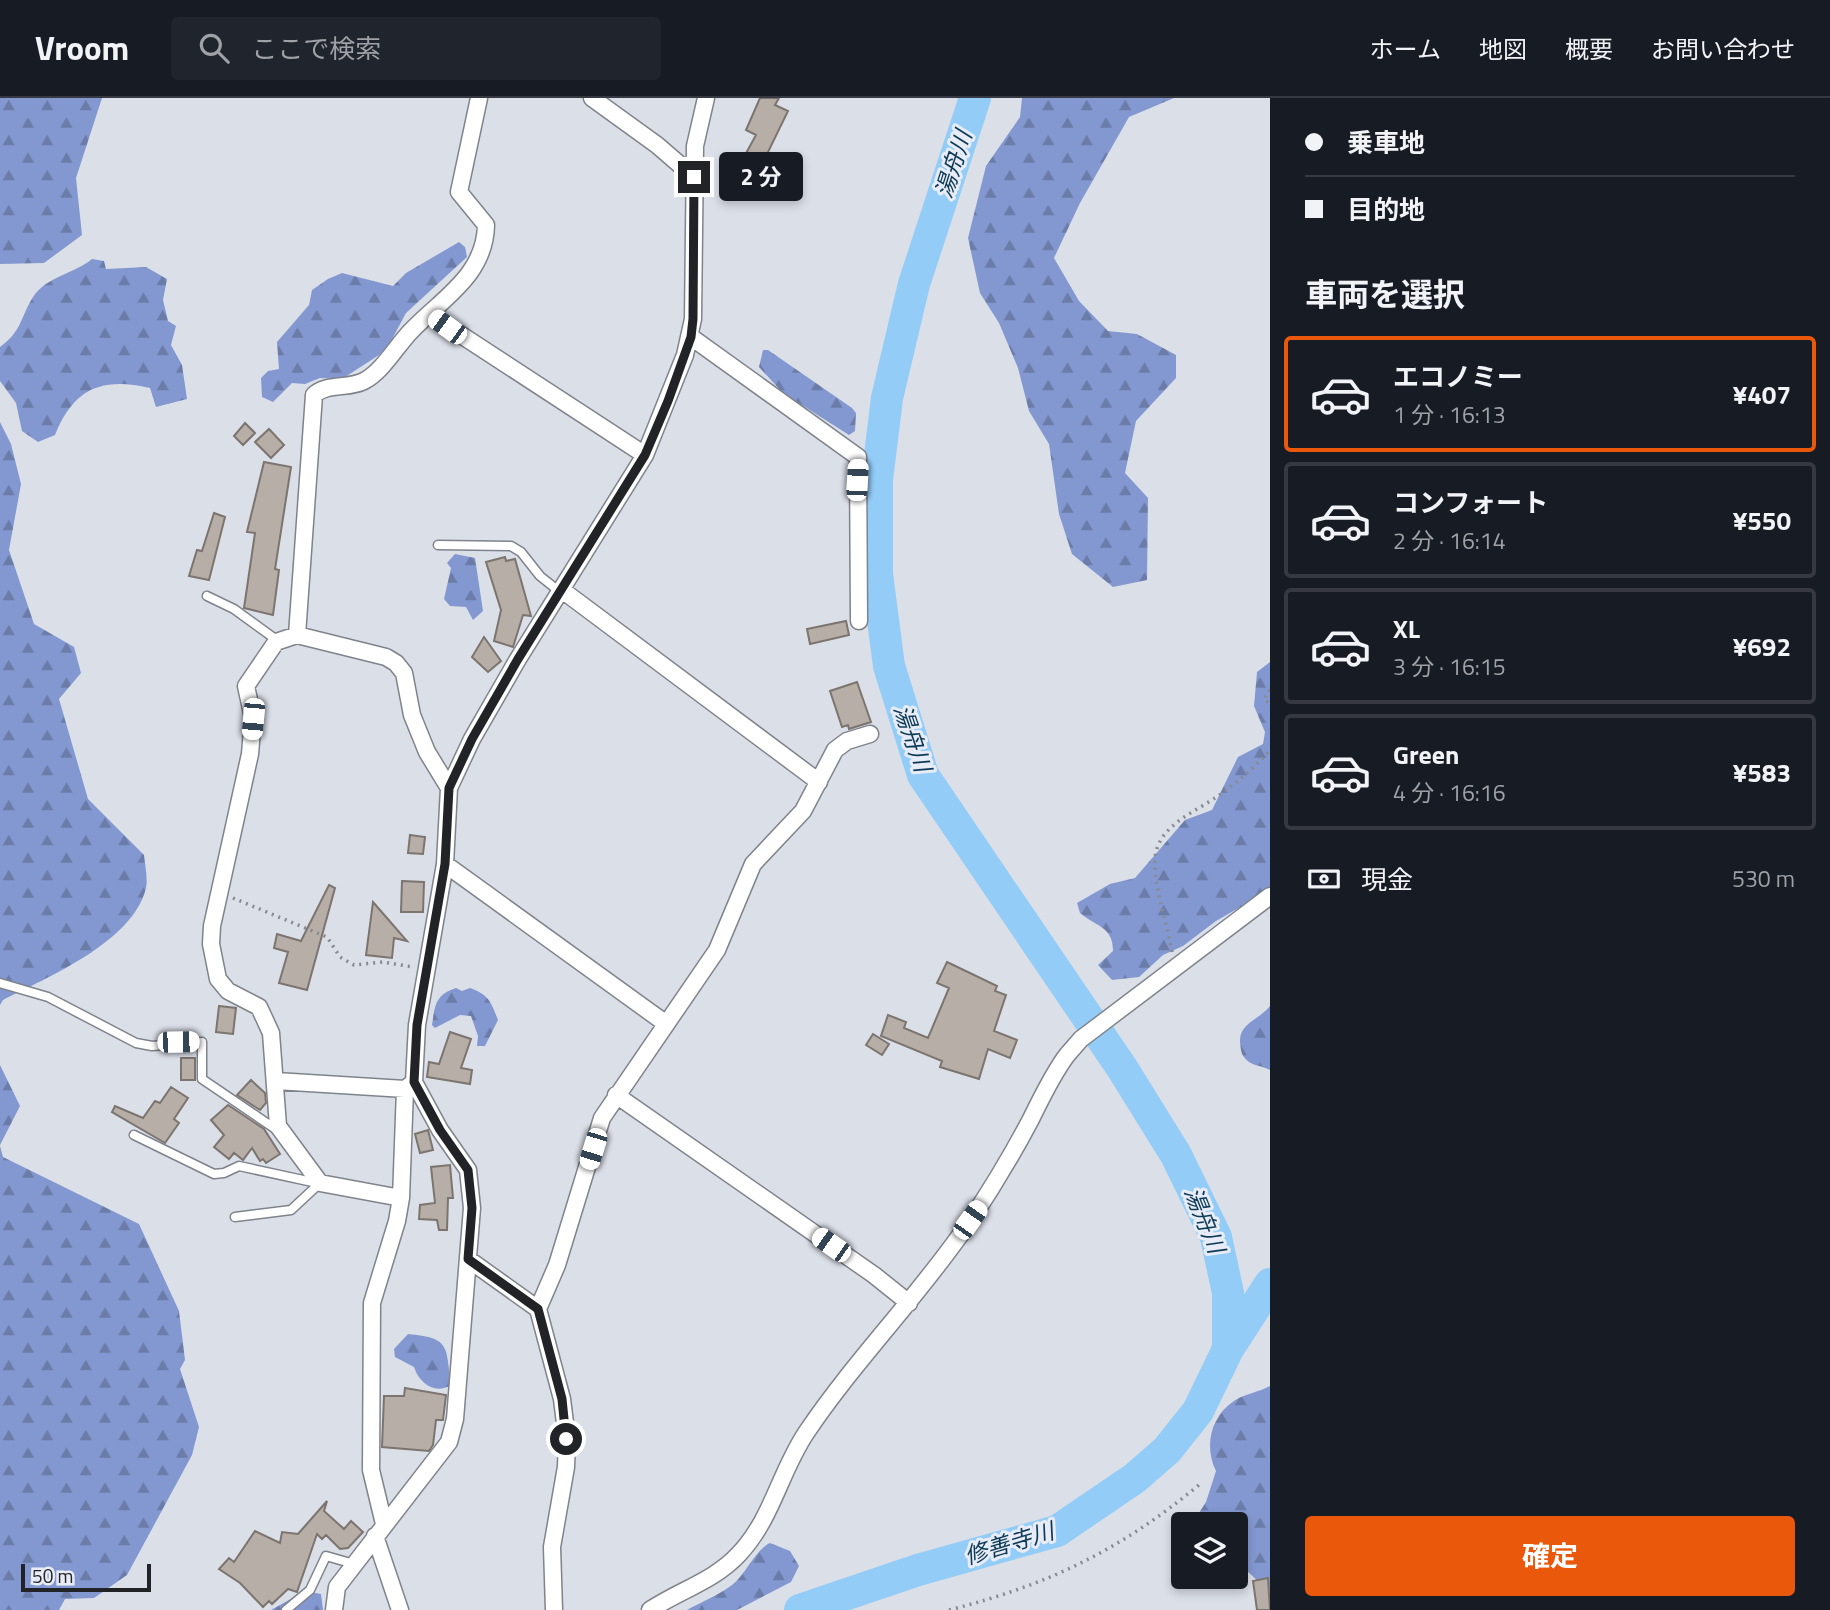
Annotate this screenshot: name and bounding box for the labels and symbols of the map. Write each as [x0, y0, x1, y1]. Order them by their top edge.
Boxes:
water label: 湯舟川 [926, 123, 981, 202]
callout: 2 分 [718, 153, 802, 202]
route end [678, 161, 710, 193]
car [424, 306, 471, 348]
car [846, 458, 869, 502]
car [241, 697, 266, 741]
water label: 湯舟川 [885, 700, 942, 779]
car [157, 1031, 200, 1053]
car [577, 1126, 610, 1172]
water label: 湯舟川 [1176, 1181, 1235, 1261]
car [950, 1197, 991, 1243]
car [808, 1224, 855, 1266]
route start [550, 1423, 582, 1455]
water label: 修善寺川 [960, 1512, 1061, 1573]
scale bar [21, 1561, 150, 1593]

